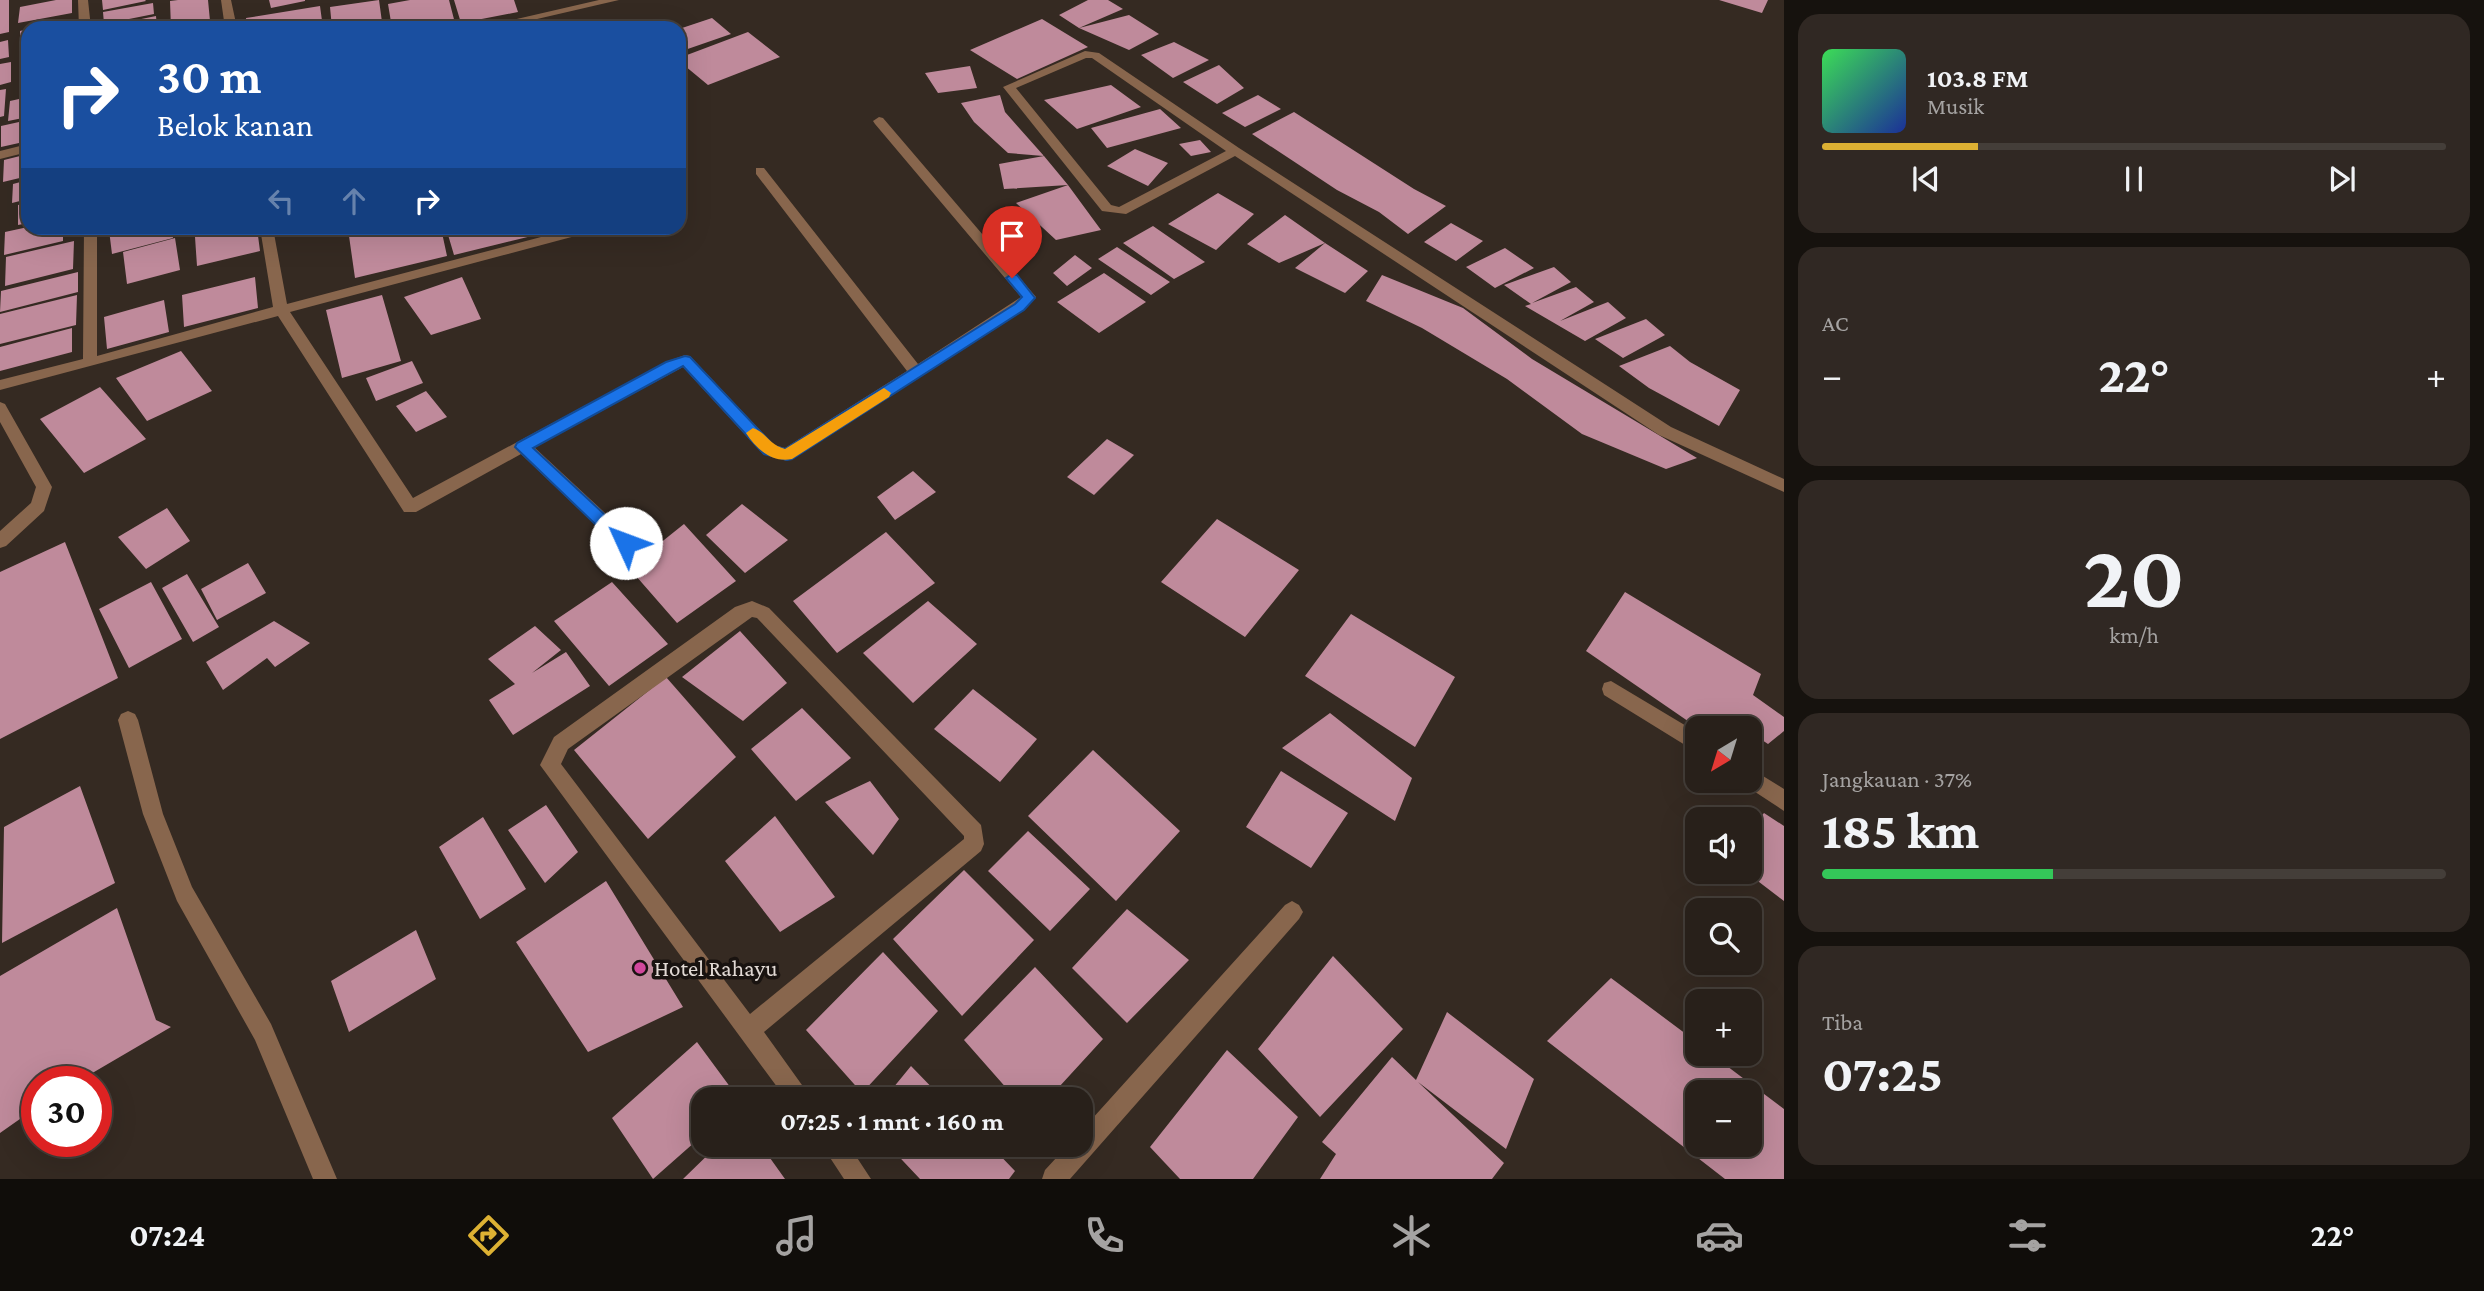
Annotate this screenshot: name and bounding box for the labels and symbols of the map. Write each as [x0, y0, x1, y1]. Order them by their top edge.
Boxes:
pin [982, 206, 1042, 278]
position arrow [589, 506, 663, 580]
north arrow [1685, 716, 1762, 793]
place label: Hotel Rahayu [654, 955, 777, 981]
marker: Hotel Rahayu [632, 960, 648, 976]
speed limit sign: 30 [21, 1066, 112, 1157]

